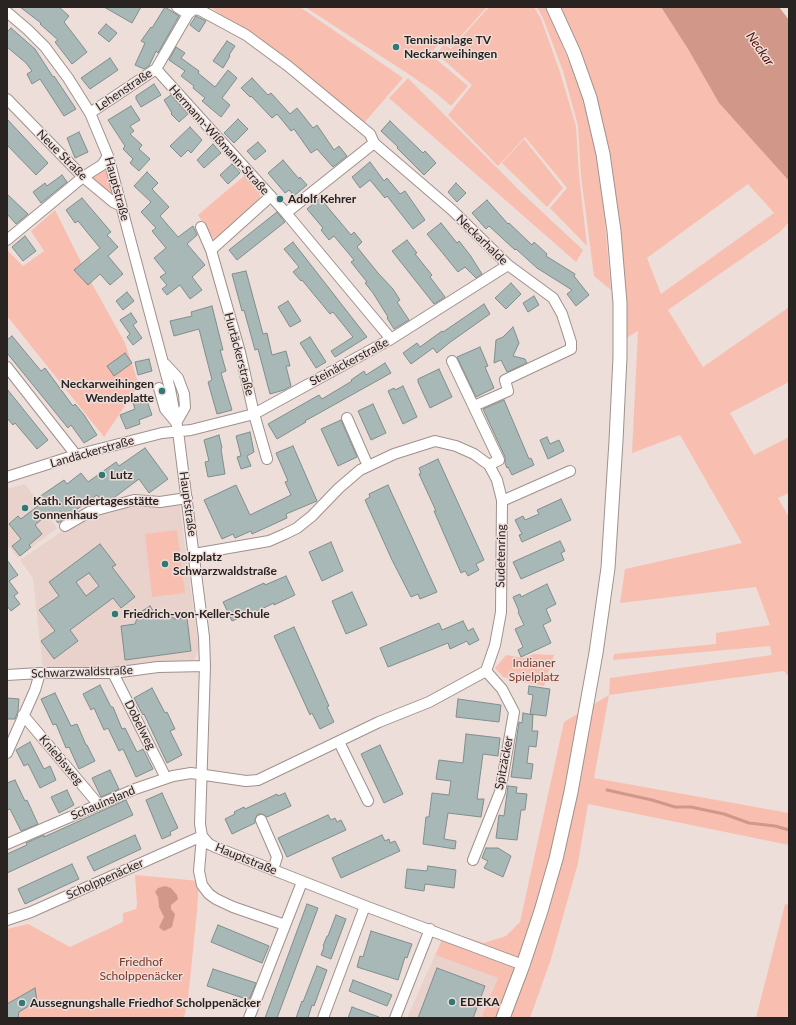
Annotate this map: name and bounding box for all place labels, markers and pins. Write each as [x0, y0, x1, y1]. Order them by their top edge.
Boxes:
place label: Tennisanlage TV Neckarweihingen [404, 33, 497, 61]
marker: Tennisanlage TV Neckarweihingen [391, 42, 401, 52]
place label: Adolf Kehrer [288, 192, 356, 206]
marker: Adolf Kehrer [275, 194, 285, 204]
place label: Neckarweihingen Wendeplatte [61, 377, 154, 405]
marker: Neckarweihingen Wendeplatte [157, 386, 167, 396]
place label: Lutz [110, 468, 133, 482]
marker: Lutz [97, 470, 107, 480]
place label: Kath. Kindertagesstätte Sonnenhaus [33, 494, 159, 522]
marker: Kath. Kindertagesstätte Sonnenhaus [20, 503, 30, 513]
place label: Bolzplatz Schwarzwaldstraße [173, 550, 277, 578]
marker: Bolzplatz Schwarzwaldstraße [160, 559, 170, 569]
place label: Friedrich-von-Keller-Schule [123, 607, 270, 621]
marker: Friedrich-von-Keller-Schule [110, 609, 120, 619]
place label: EDEKA [460, 995, 499, 1009]
place label: Aussegnungshalle Friedhof Scholppenäcker [30, 996, 261, 1010]
marker: EDEKA [447, 997, 457, 1007]
marker: Aussegnungshalle Friedhof Scholppenäcker [17, 998, 27, 1008]

